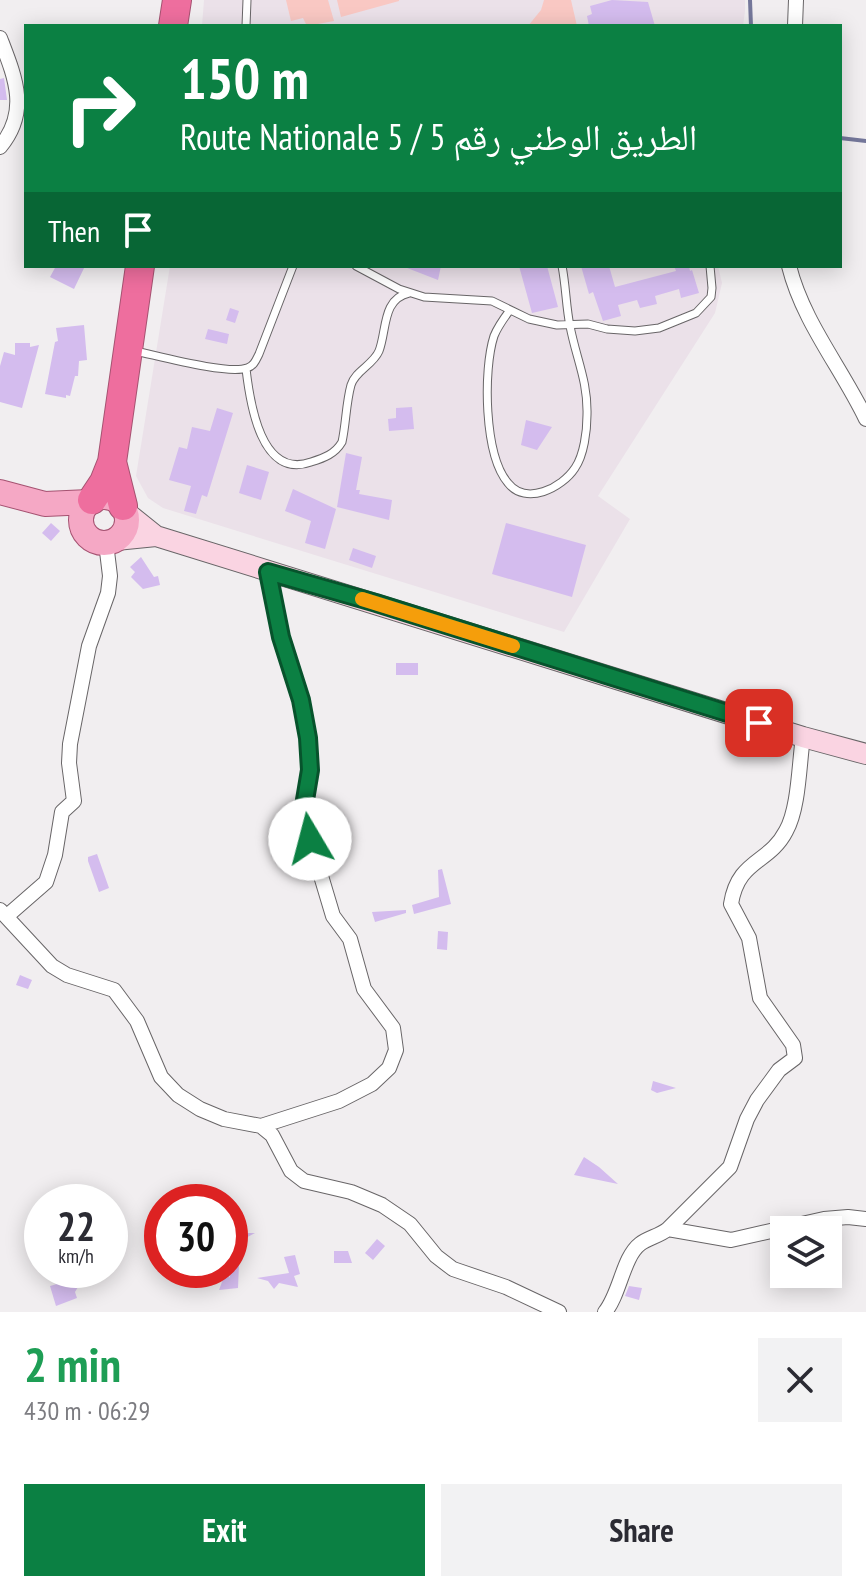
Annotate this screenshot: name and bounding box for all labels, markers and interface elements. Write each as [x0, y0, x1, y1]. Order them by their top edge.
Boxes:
text: 150 m [180, 42, 309, 114]
icon: right [48, 56, 152, 160]
text: Route Nationale 5 / الطريق الوطني رقم 5 [180, 113, 697, 160]
icon: arrive [116, 208, 160, 252]
text: Then [48, 211, 100, 250]
pin [725, 689, 793, 757]
icon: arrive [737, 701, 781, 745]
position arrow [268, 797, 352, 881]
speed limit sign: 30 [144, 1184, 248, 1288]
text: 22 [57, 1200, 95, 1252]
map controls [770, 1216, 842, 1288]
button: layers [770, 1216, 842, 1288]
text: km/h [58, 1243, 94, 1269]
text: 2 min [24, 1333, 121, 1395]
button: close [758, 1338, 842, 1422]
text: 430 m · 06:29 [24, 1394, 150, 1427]
button: Exit [24, 1484, 425, 1576]
button: Share [441, 1484, 842, 1576]

